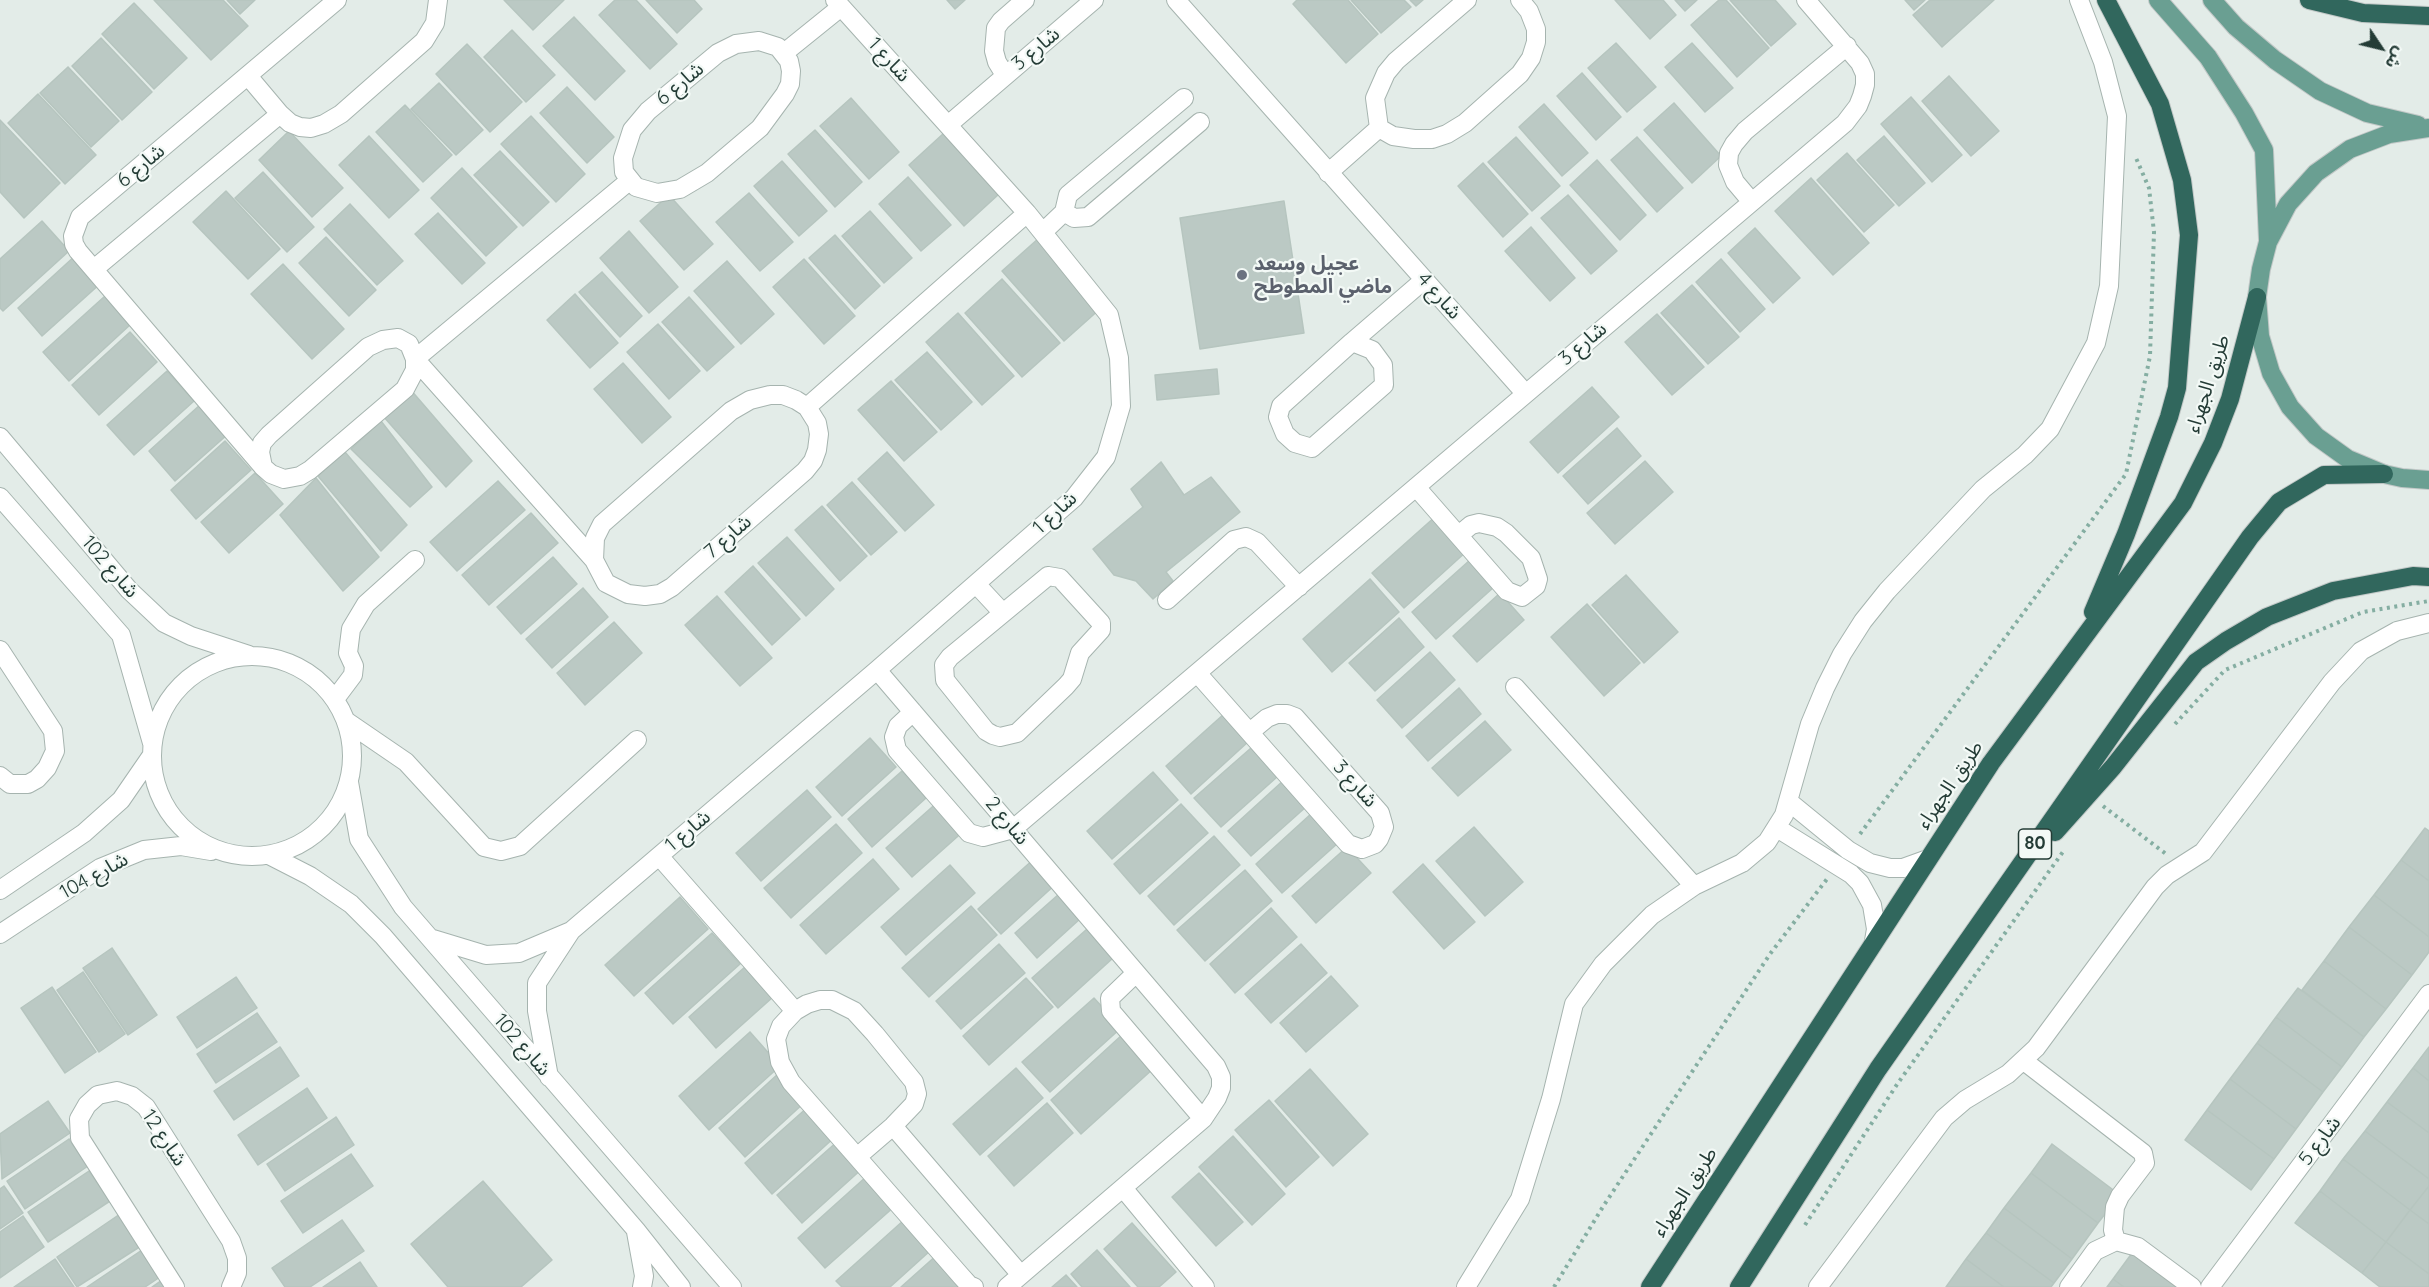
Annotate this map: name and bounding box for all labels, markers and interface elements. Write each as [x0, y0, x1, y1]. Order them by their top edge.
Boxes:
north arrow [2351, 18, 2411, 78]
street label: شارع 3 [1007, 22, 1065, 76]
street label: شارع 1 [863, 33, 915, 87]
text: ش [2381, 44, 2410, 73]
street label: شارع 6 [651, 57, 709, 111]
street label: شارع 6 [112, 139, 170, 193]
place label: عجيل وسعد ماضي المطوطح [1254, 252, 1392, 299]
marker: عجيل وسعد ماضي المطوطح [1235, 268, 1249, 282]
street label: شارع 4 [1412, 268, 1466, 324]
street label: شارع 3 [1554, 317, 1612, 371]
street label: طريق الجهراء [2181, 332, 2235, 436]
street label: شارع 1 [1028, 487, 1082, 539]
street label: شارع 7 [699, 510, 757, 564]
street label: شارع 102 [76, 531, 144, 603]
street label: طريق الجهراء [1912, 736, 1988, 834]
street label: شارع 3 [1328, 756, 1382, 812]
street label: شارع 2 [980, 792, 1034, 850]
street label: شارع 1 [660, 805, 716, 857]
road number: 80 [2018, 829, 2052, 859]
street label: شارع 104 [56, 847, 132, 905]
street label: شارع 102 [488, 1009, 556, 1081]
street label: شارع 12 [136, 1105, 192, 1171]
street label: شارع 5 [2294, 1112, 2346, 1170]
street label: طريق الجهراء [1647, 1143, 1723, 1241]

